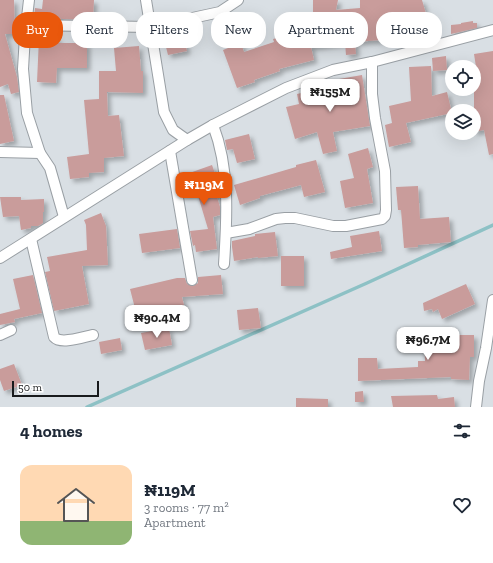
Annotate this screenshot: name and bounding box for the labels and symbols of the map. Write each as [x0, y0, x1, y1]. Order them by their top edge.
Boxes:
pin: ₦155M [302, 79, 358, 113]
pin: ₦119M [176, 172, 232, 206]
pin: ₦90.4M [124, 305, 190, 339]
pin: ₦96.7M [395, 327, 461, 361]
scale bar [12, 379, 99, 398]

